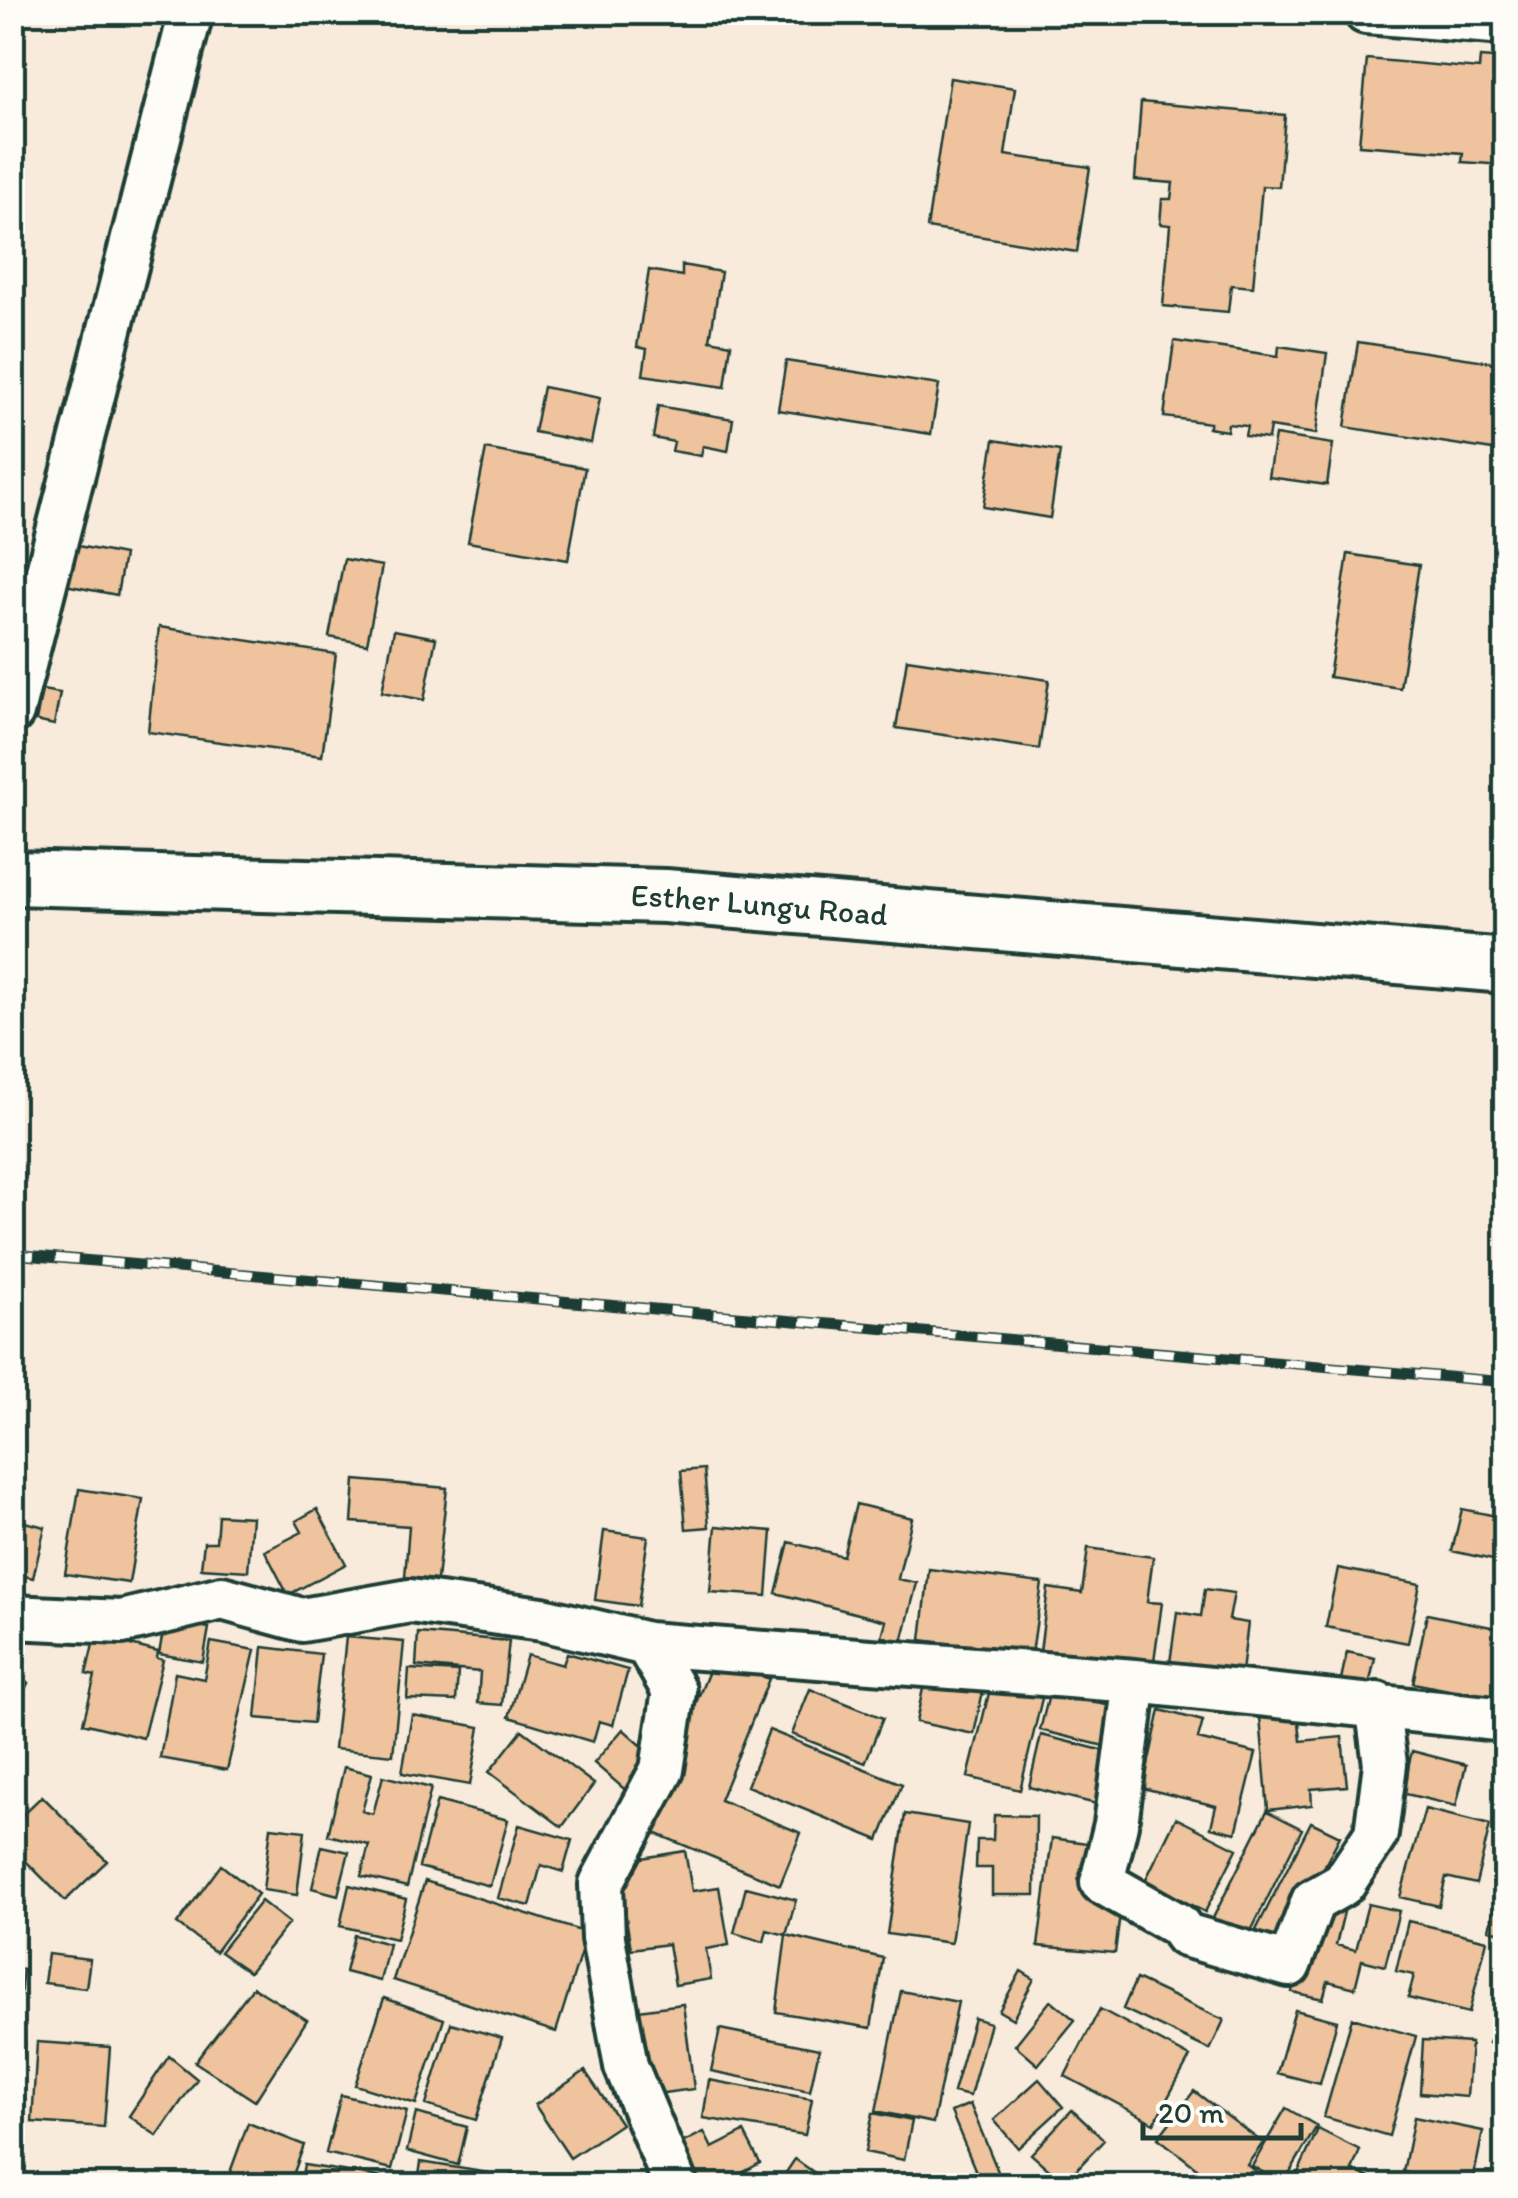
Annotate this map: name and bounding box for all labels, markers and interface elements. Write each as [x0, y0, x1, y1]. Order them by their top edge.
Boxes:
street label: Esther Lungu Road [630, 876, 890, 934]
scale bar [1143, 2078, 1300, 2140]
text: 20 m [1158, 2094, 1224, 2131]

